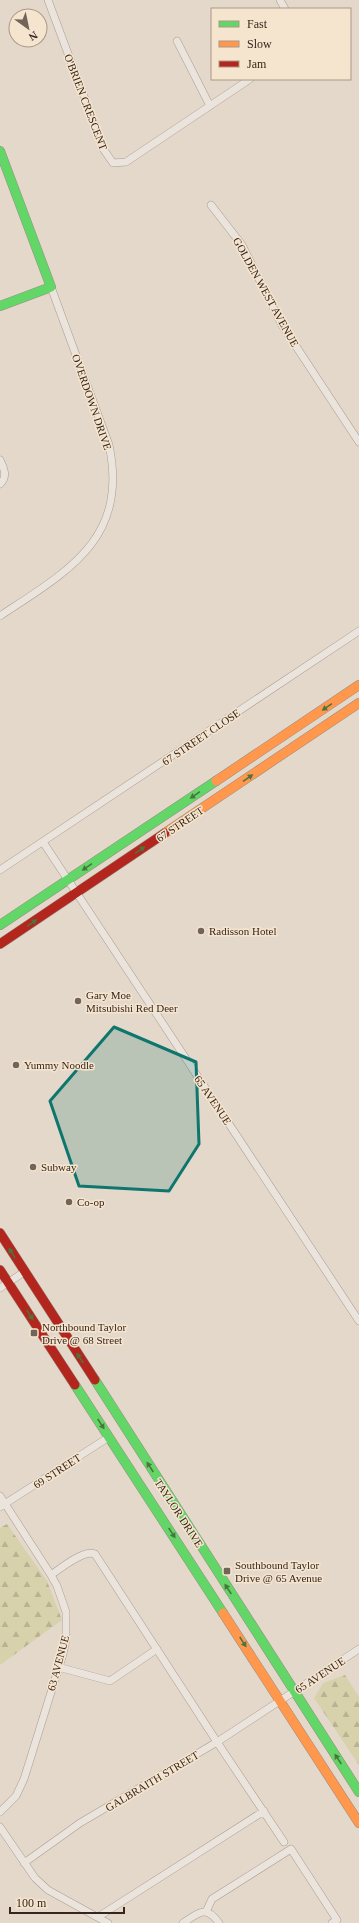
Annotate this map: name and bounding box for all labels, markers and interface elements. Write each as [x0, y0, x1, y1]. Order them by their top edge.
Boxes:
north arrow [8, 8, 48, 48]
legend [211, 8, 351, 80]
text: Fast [247, 17, 268, 31]
text: N [27, 29, 40, 44]
text: Slow [247, 37, 272, 51]
street label: O'BRIEN CRESCENT [62, 52, 110, 152]
text: Jam [247, 57, 267, 71]
street label: GOLDEN WEST AVENUE [231, 235, 301, 349]
street label: OVERDOWN DRIVE [70, 353, 114, 452]
one-way arrow [321, 703, 332, 711]
street label: 67 STREET CLOSE [160, 706, 242, 768]
one-way arrow [243, 774, 253, 782]
one-way arrow [190, 791, 200, 799]
street label: 67 STREET [154, 804, 206, 844]
one-way arrow [135, 846, 146, 854]
one-way arrow [82, 863, 92, 871]
one-way arrow [27, 919, 38, 927]
place label: Radisson Hotel [209, 925, 277, 937]
marker: Radisson Hotel [196, 926, 206, 936]
place label: Gary Moe Mitsubishi Red Deer [86, 989, 178, 1014]
marker: Gary Moe Mitsubishi Red Deer [73, 996, 83, 1006]
place label: Yummy Noodle [24, 1059, 94, 1071]
marker: Yummy Noodle [11, 1060, 21, 1070]
street label: 65 AVENUE [192, 1073, 234, 1127]
place label: Subway [41, 1161, 77, 1173]
marker: Subway [28, 1162, 38, 1172]
place label: Co-op [77, 1196, 105, 1208]
marker: Co-op [64, 1197, 74, 1207]
one-way arrow [8, 1248, 16, 1258]
one-way arrow [26, 1310, 34, 1321]
place label: Northbound Taylor Drive @ 68 Street [42, 1321, 127, 1346]
marker: Northbound Taylor Drive @ 68 Street [29, 1328, 39, 1338]
one-way arrow [76, 1352, 83, 1364]
one-way arrow [97, 1419, 105, 1430]
street label: 69 STREET [31, 1451, 83, 1491]
one-way arrow [146, 1462, 154, 1473]
street label: TAYLOR DRIVE [152, 1477, 206, 1550]
one-way arrow [168, 1527, 175, 1539]
place label: Southbound Taylor Drive @ 65 Avenue [235, 1559, 322, 1584]
marker: Southbound Taylor Drive @ 65 Avenue [222, 1566, 232, 1576]
one-way arrow [224, 1583, 231, 1594]
street label: 63 AVENUE [45, 1634, 71, 1692]
one-way arrow [239, 1636, 246, 1648]
street label: 65 AVENUE [293, 1654, 347, 1696]
street label: GALBRAITH STREET [103, 1748, 201, 1814]
one-way arrow [334, 1754, 342, 1764]
scale bar [10, 1889, 124, 1915]
text: 100 m [16, 1896, 47, 1910]

